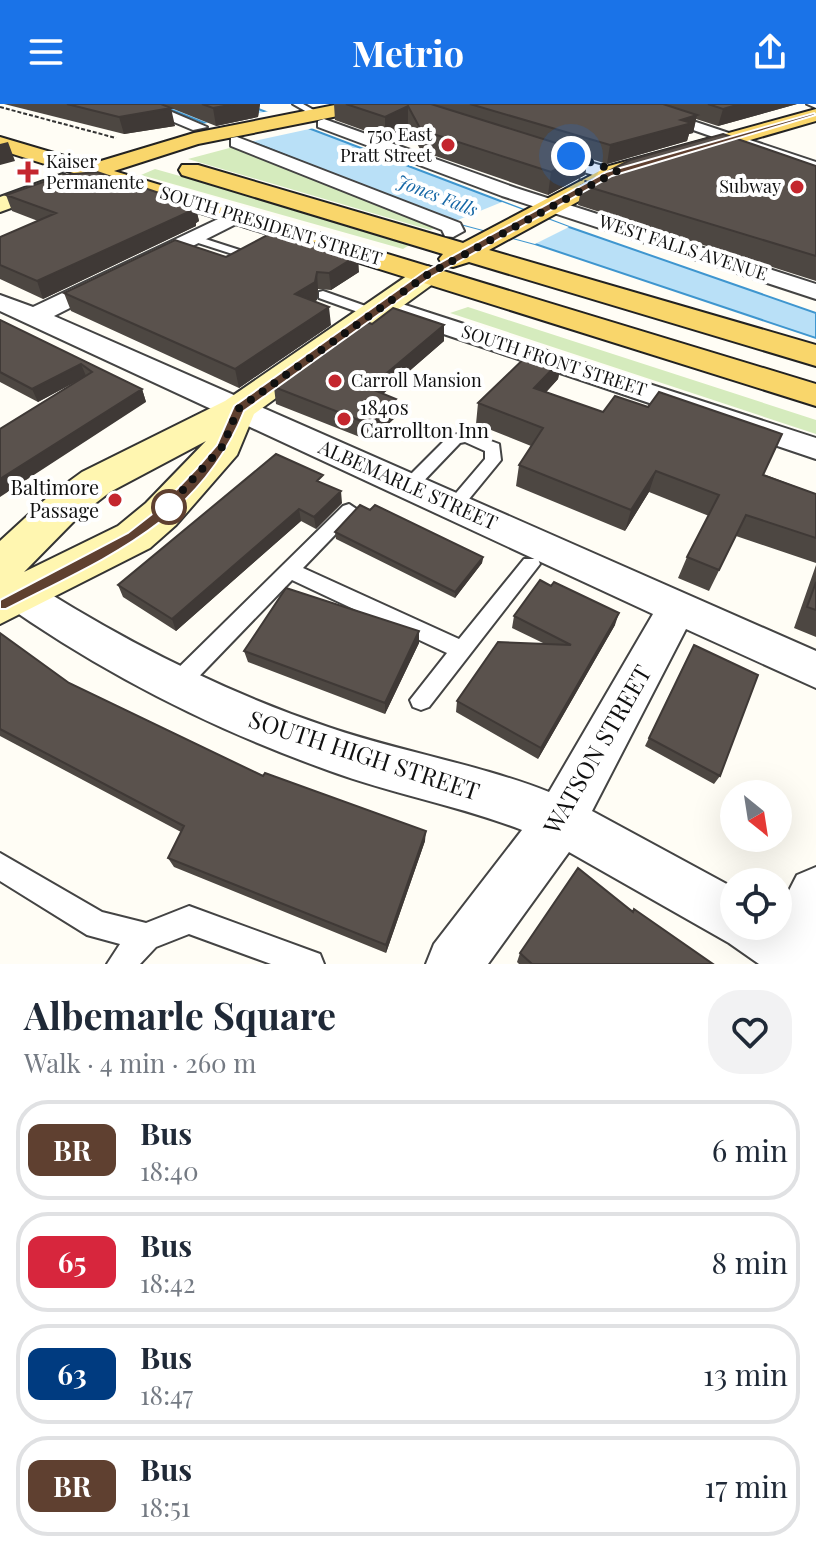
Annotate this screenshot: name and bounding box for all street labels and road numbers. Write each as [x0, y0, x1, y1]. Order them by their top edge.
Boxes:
street label: SOUTH PRESIDENT STREET [157, 180, 385, 270]
street label: WEST FALLS AVENUE [595, 208, 771, 286]
street label: SOUTH FRONT STREET [459, 319, 650, 401]
street label: ALBEMARLE STREET [314, 432, 502, 535]
street label: WATSON STREET [534, 659, 658, 840]
street label: SOUTH HIGH STREET [245, 702, 484, 807]

